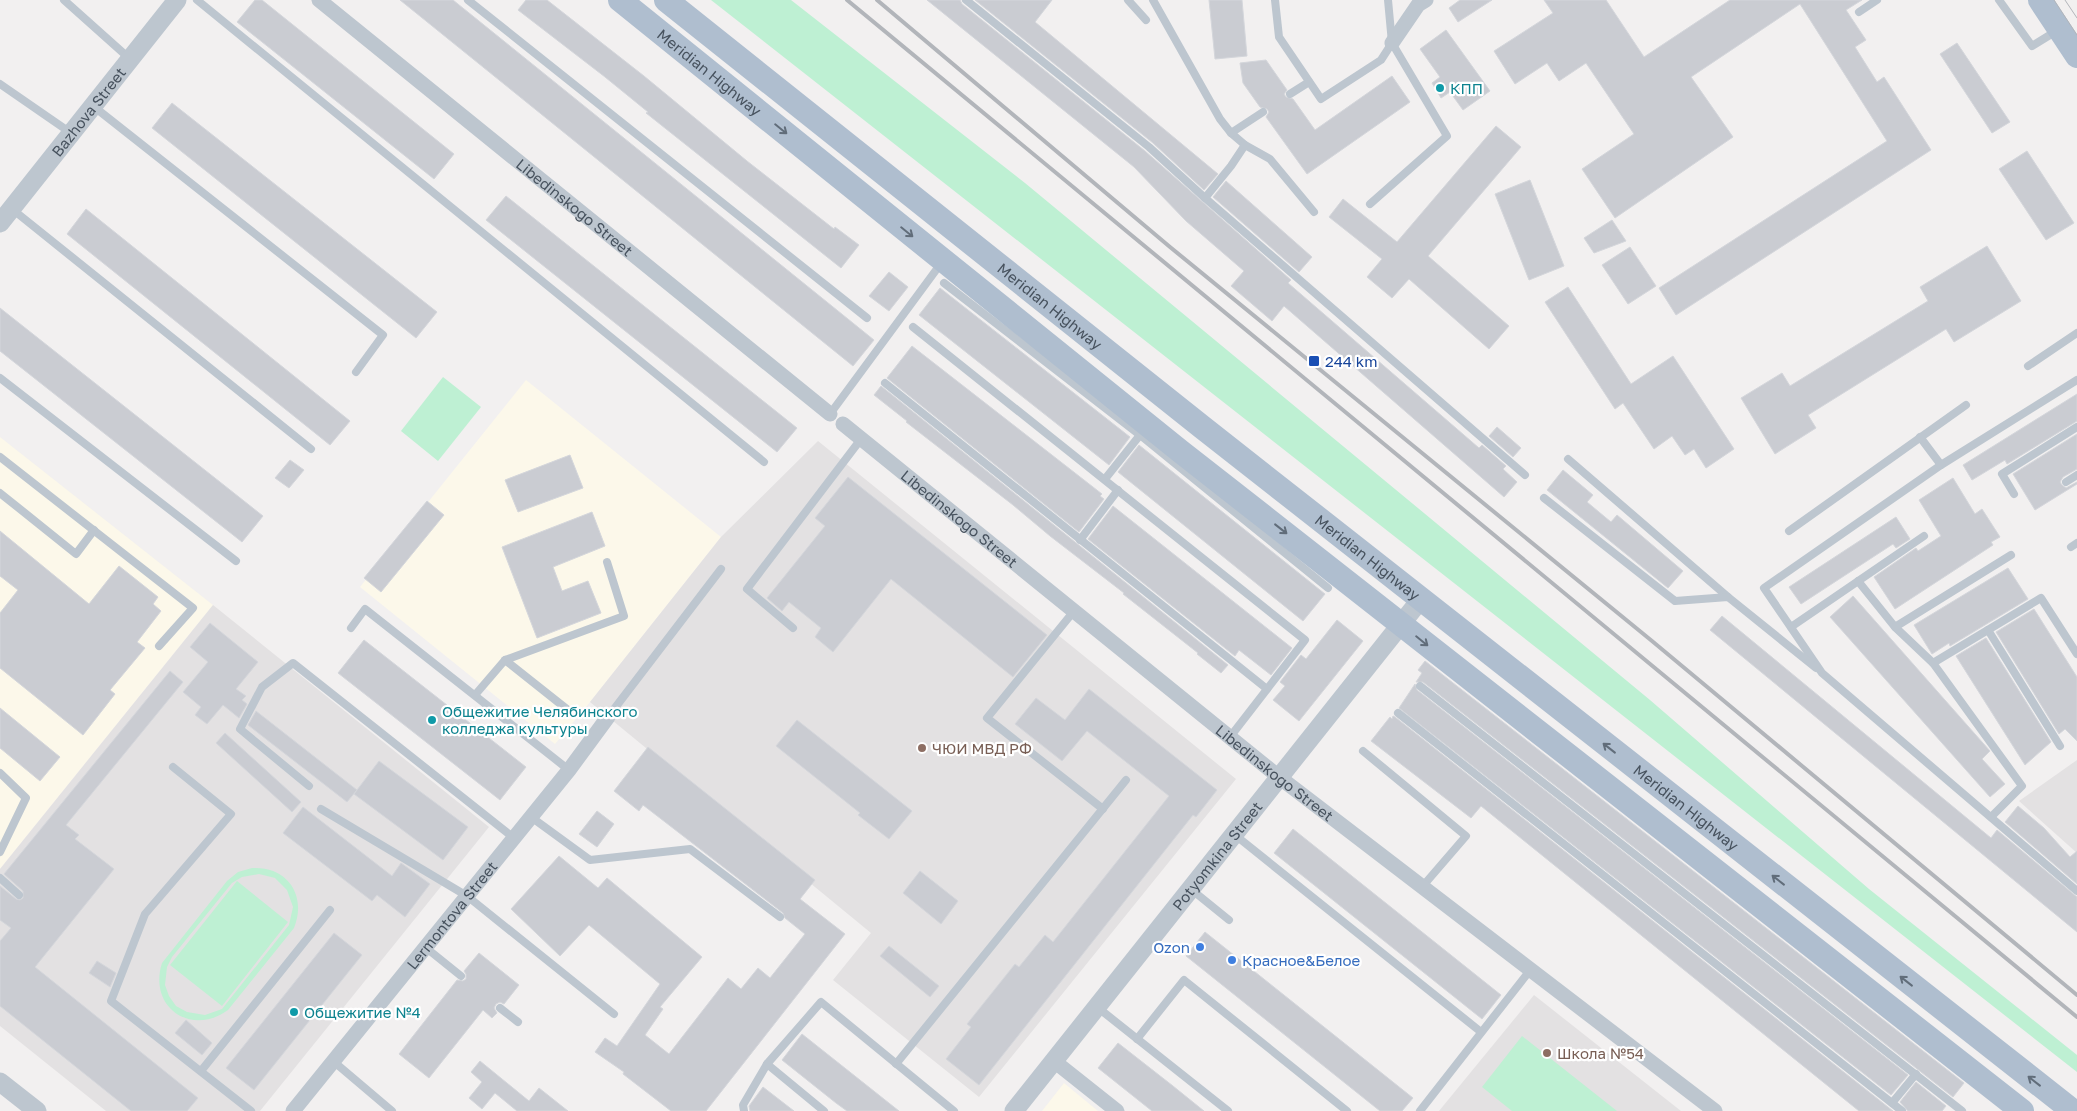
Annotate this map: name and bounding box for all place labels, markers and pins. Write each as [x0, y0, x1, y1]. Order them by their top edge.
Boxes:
place label: КПП [1450, 79, 1483, 97]
marker: КПП [1434, 82, 1446, 94]
place label: 244 km [1325, 352, 1378, 370]
marker: 244 km [1307, 354, 1321, 368]
place label: Общежитие Челябинского колледжа культуры [442, 702, 638, 737]
marker: Общежитие Челябинского колледжа культуры [426, 714, 438, 726]
place label: ЧЮИ МВД РФ [932, 739, 1032, 757]
marker: ЧЮИ МВД РФ [916, 742, 928, 754]
place label: Ozon [1153, 938, 1190, 956]
marker: Ozon [1194, 941, 1206, 953]
place label: Красное&Белое [1242, 951, 1361, 969]
marker: Красное&Белое [1226, 954, 1238, 966]
place label: Общежитие №4 [304, 1003, 421, 1021]
marker: Общежитие №4 [288, 1006, 300, 1018]
place label: Школа №54 [1557, 1044, 1644, 1062]
marker: Школа №54 [1541, 1047, 1553, 1059]

